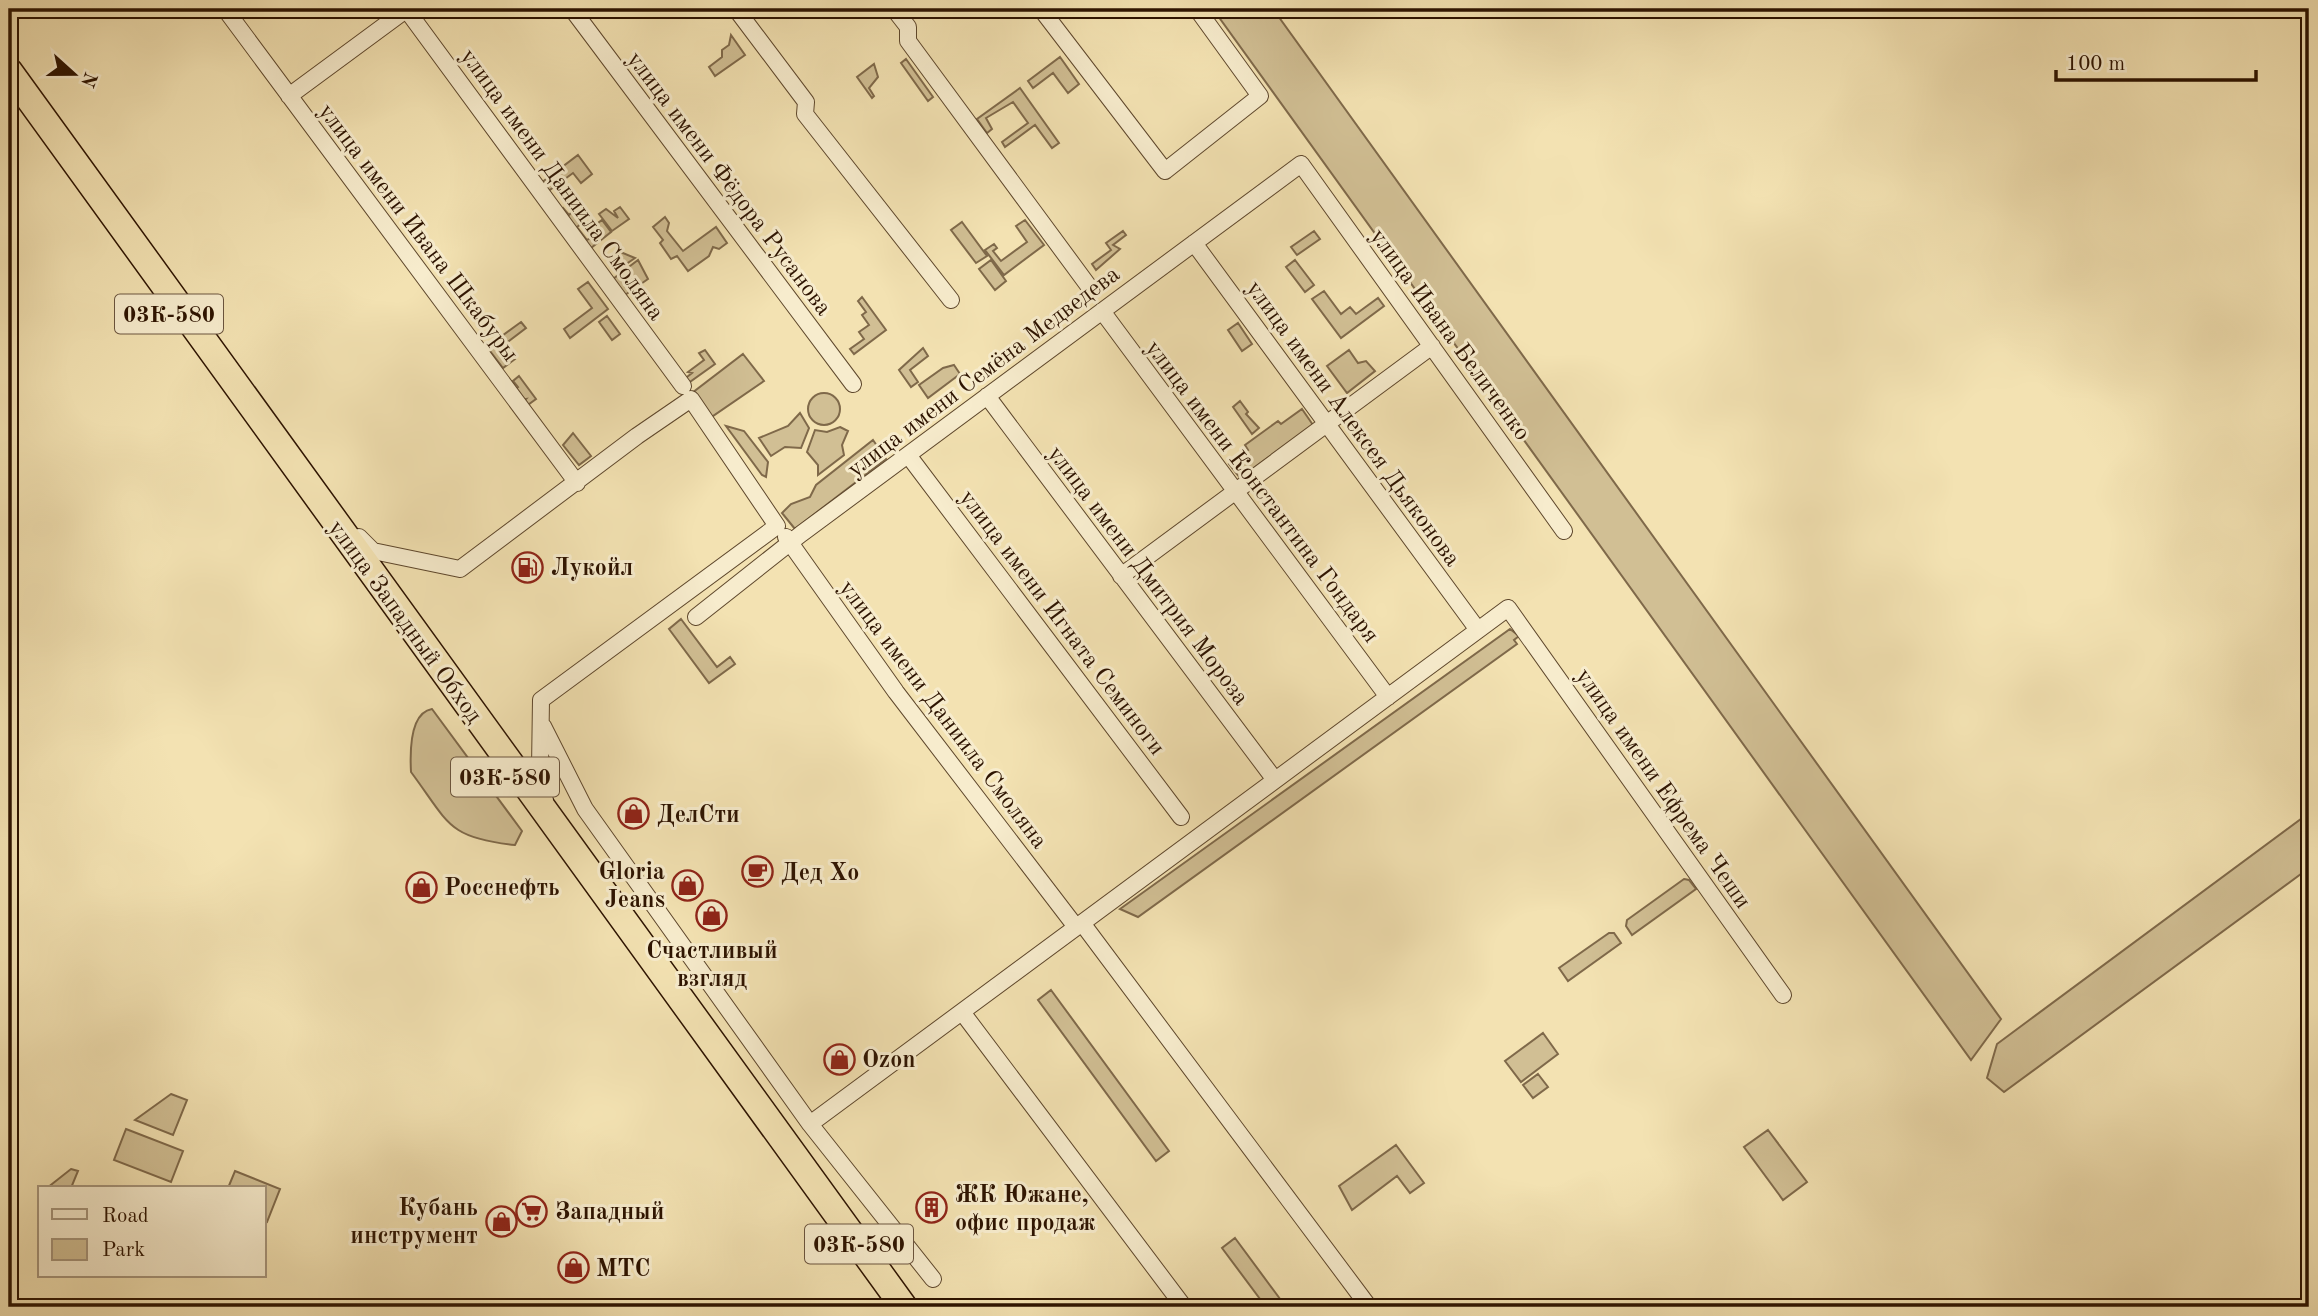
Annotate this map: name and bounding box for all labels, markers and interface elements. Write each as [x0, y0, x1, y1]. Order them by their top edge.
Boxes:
north arrow [38, 38, 108, 108]
scale bar [2056, 38, 2255, 82]
street label: улица имени Даниила Смоляна [455, 45, 668, 326]
street label: улица имени Фёдора Русанова [622, 48, 835, 321]
text: 100 m [2066, 54, 2125, 75]
text: N [76, 69, 99, 90]
street label: улица имени Ивана Шкабуры [313, 100, 522, 366]
street label: улица Ивана Беличенко [1365, 225, 1534, 445]
street label: улица имени Семёна Медведева [844, 262, 1125, 483]
street label: улица имени Алексея Дьяконова [1241, 277, 1464, 572]
road number: 03К-580 [115, 294, 223, 334]
street label: улица имени Константина Гондаря [1140, 337, 1383, 648]
street label: улица имени Дмитрия Мороза [1042, 442, 1253, 710]
street label: улица имени Игната Семиноги [954, 486, 1169, 760]
street label: улица Западный Обход [323, 516, 486, 728]
fuel station icon: Лукойл [511, 550, 545, 584]
place label: Лукойл [551, 557, 633, 581]
street label: улица имени Даниила Смоляна [834, 576, 1051, 854]
street label: улица имени Ефрема Чеши [1570, 665, 1754, 914]
road number: 03К-580 [451, 758, 559, 796]
shop icon: ДелСти [617, 797, 651, 831]
place label: ДелСти [657, 804, 740, 828]
cafe icon: Дед Хо [741, 855, 775, 889]
place label: Gloria Jeans [599, 861, 665, 913]
place label: Дед Хо [781, 862, 859, 886]
shop icon: Gloria Jeans [671, 868, 705, 902]
shop icon: Росснефть [404, 870, 438, 904]
place label: Росснефть [444, 877, 560, 901]
shop icon: Счастливый взгляд [695, 899, 729, 933]
place label: Счастливый взгляд [646, 940, 778, 992]
shop icon: Ozon [822, 1042, 856, 1076]
place label: Ozon [862, 1049, 916, 1073]
place label: ЖК Южане, офис продаж [955, 1184, 1096, 1236]
legend [38, 1186, 266, 1278]
building icon: ЖК Южане, офис продаж [915, 1191, 949, 1225]
supermarket icon: Западный [515, 1194, 549, 1228]
place label: Кубань инструмент [350, 1197, 478, 1249]
place label: Западный [555, 1201, 664, 1225]
shop icon: Кубань инструмент [484, 1204, 518, 1238]
text: Road [102, 1206, 149, 1227]
road number: 03К-580 [805, 1224, 913, 1264]
text: Park [102, 1240, 145, 1261]
shop icon: МТС [556, 1251, 590, 1285]
place label: МТС [596, 1258, 650, 1282]

